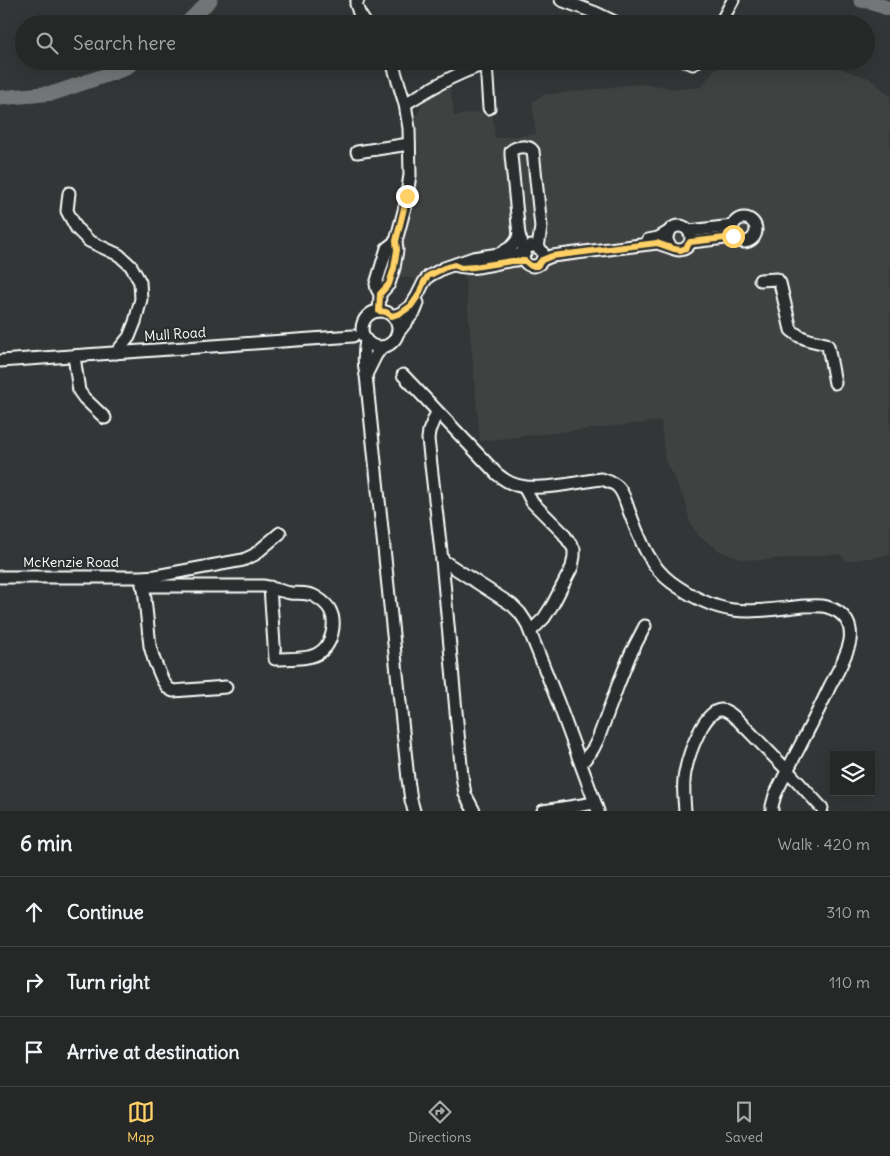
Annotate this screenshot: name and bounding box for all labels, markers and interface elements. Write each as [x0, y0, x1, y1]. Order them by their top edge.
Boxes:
search box [15, 15, 875, 70]
icon: search [33, 29, 61, 57]
text: Search here [73, 31, 176, 55]
route end [396, 185, 419, 208]
route start [722, 225, 745, 248]
street label: Mull Road [144, 323, 206, 345]
street label: McKenzie Road [23, 553, 119, 571]
map controls [830, 751, 875, 796]
button: layers [830, 751, 875, 796]
text: 6 min [20, 830, 72, 857]
text: Walk · 420 m [778, 834, 870, 854]
icon: ahead [20, 898, 48, 926]
text: Continue [67, 900, 144, 924]
text: 310 m [826, 902, 870, 922]
icon: right [20, 968, 48, 996]
text: Turn right [67, 970, 150, 994]
text: 110 m [829, 972, 870, 992]
icon: arrive [20, 1038, 48, 1066]
text: Arrive at destination [67, 1040, 240, 1064]
tab: Map [127, 1098, 155, 1146]
tab: Directions [408, 1098, 471, 1146]
tab: Saved [725, 1098, 763, 1146]

